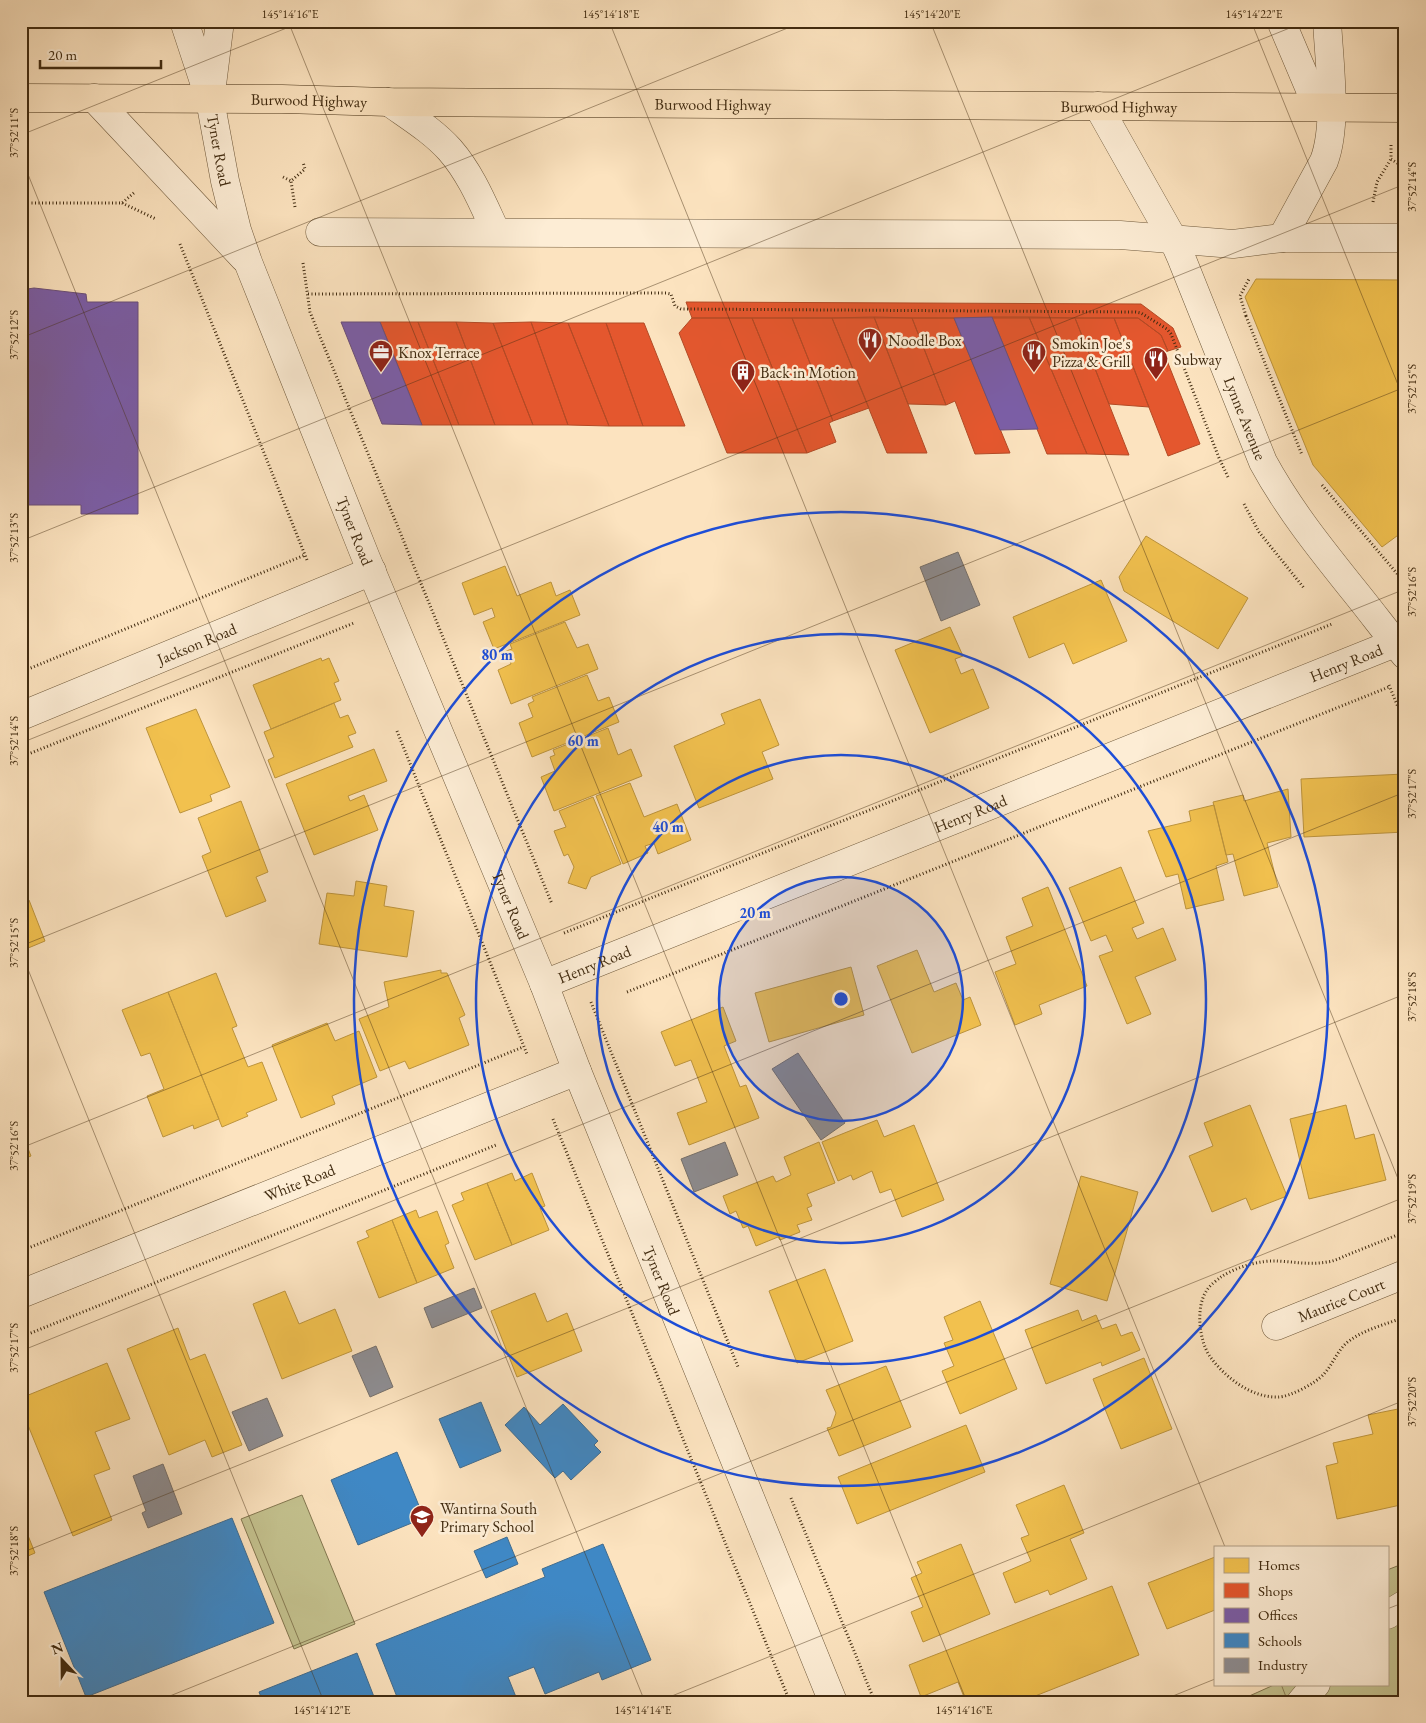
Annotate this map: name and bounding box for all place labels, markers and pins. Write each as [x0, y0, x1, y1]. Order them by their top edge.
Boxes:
restaurant icon: Noodle Box [857, 327, 883, 361]
place label: Noodle Box [888, 330, 962, 351]
place label: Smokin Joe's Pizza & Grill [1052, 333, 1131, 372]
office icon: Knox Terrace [368, 339, 394, 373]
restaurant icon: Smokin Joe's Pizza & Grill [1021, 339, 1047, 373]
place label: Knox Terrace [398, 342, 480, 363]
restaurant icon: Subway [1143, 346, 1169, 380]
place label: Subway [1174, 349, 1223, 370]
building icon: Back in Motion [730, 359, 756, 393]
place label: Back in Motion [760, 362, 856, 383]
centre of rings [832, 990, 850, 1008]
place label: Wantirna South Primary School [440, 1498, 537, 1537]
school or university icon: Wantirna South Primary School [409, 1504, 435, 1538]

